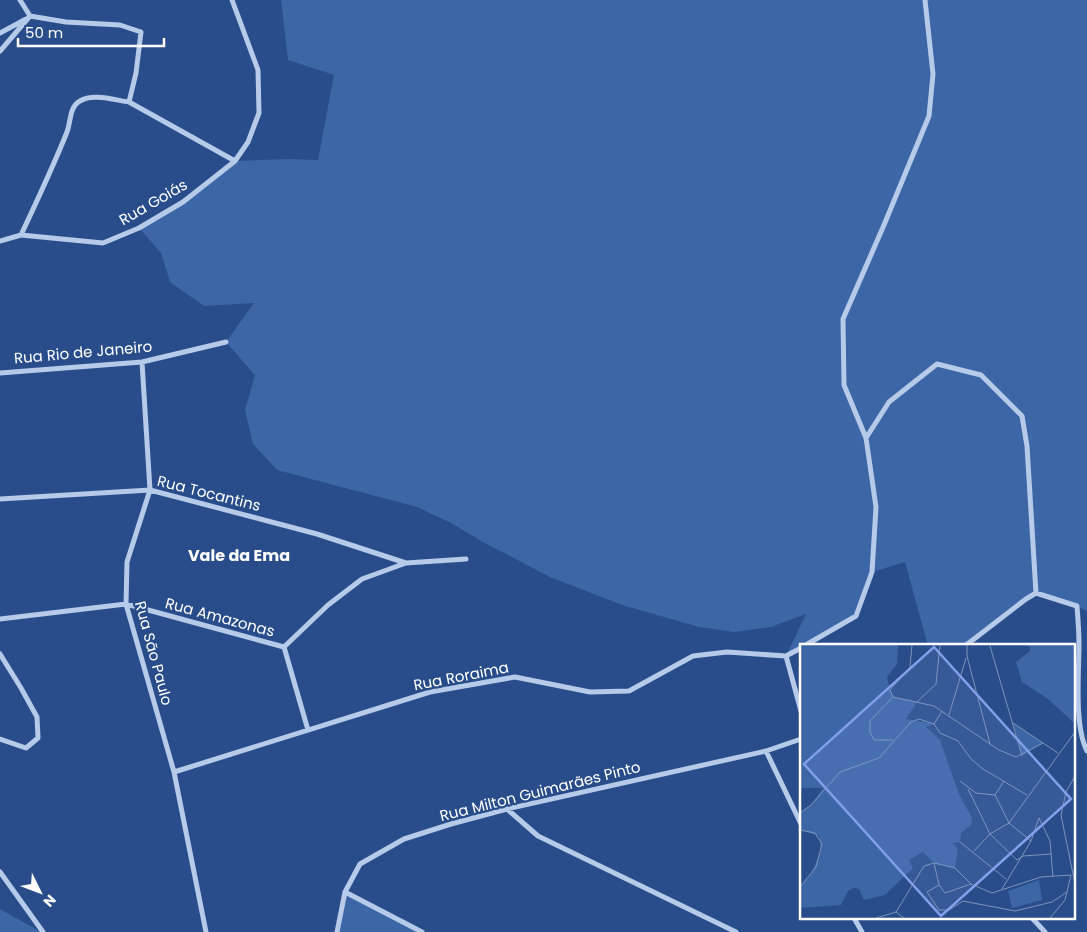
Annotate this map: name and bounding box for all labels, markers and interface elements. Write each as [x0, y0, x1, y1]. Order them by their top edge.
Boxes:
scale bar [18, 15, 164, 47]
text: 50 m [25, 22, 63, 43]
street label: Rua Goiás [115, 174, 191, 230]
street label: Rua Rio de Janeiro [13, 335, 153, 369]
street label: Rua Tocantins [155, 470, 263, 516]
district label: Vale da Ema [188, 544, 290, 567]
street label: Rua Amazonas [163, 592, 277, 642]
street label: Rua São Paulo [130, 599, 178, 707]
inset map [800, 644, 1074, 920]
street label: Rua Roraima [412, 656, 510, 696]
street label: Rua Milton Guimarães Pinto [437, 756, 643, 826]
north arrow [15, 867, 65, 917]
text: N [39, 890, 61, 911]

